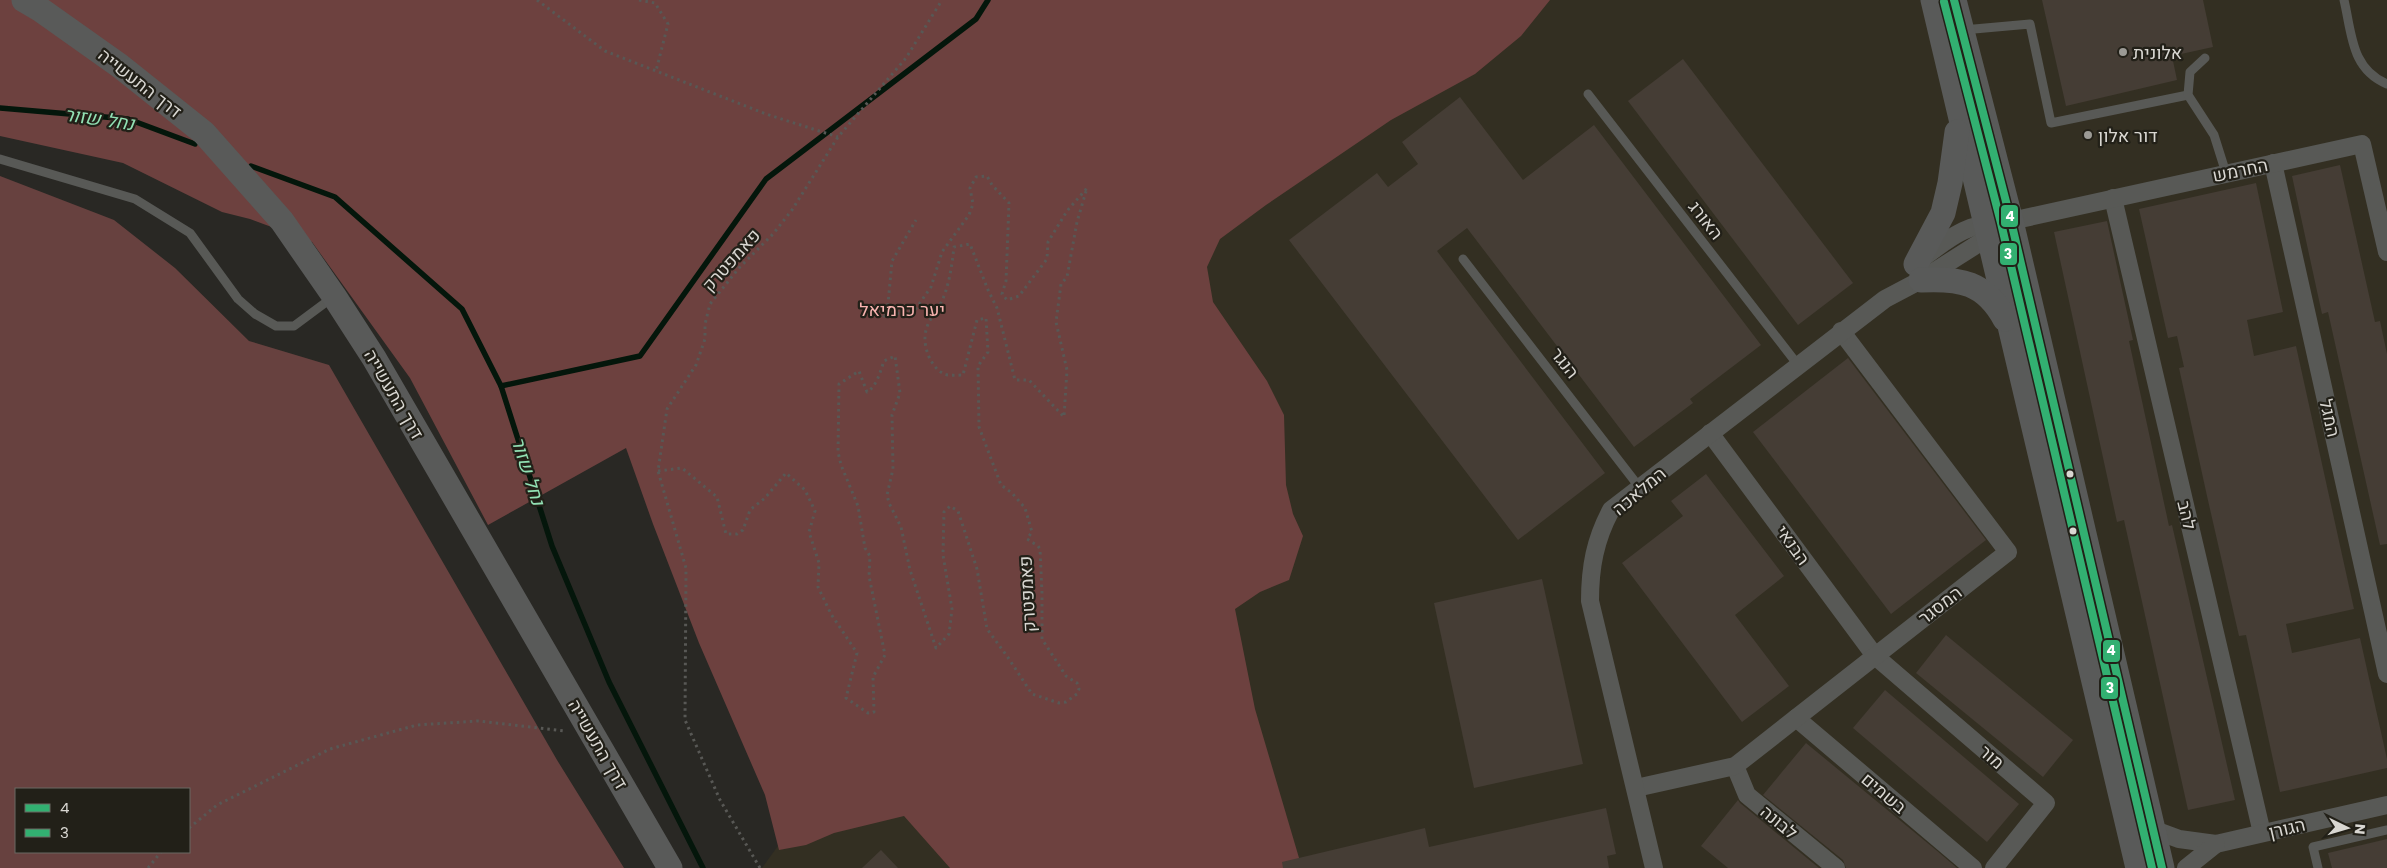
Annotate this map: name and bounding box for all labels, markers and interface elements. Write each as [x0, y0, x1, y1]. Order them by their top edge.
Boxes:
place label: אלונית [2133, 40, 2182, 65]
street label: דרך התעשייה [93, 42, 187, 124]
marker: אלונית [2117, 46, 2129, 58]
water label: נחל שזור [62, 101, 137, 137]
place label: דור אלון [2098, 123, 2158, 148]
marker: דור אלון [2082, 129, 2094, 141]
street label: החרמש [2210, 152, 2270, 188]
street label: האורג [1683, 195, 1729, 245]
line badge: 4 [2000, 204, 2019, 228]
text: 4 [2005, 206, 2015, 226]
street label: פאמפטרק [696, 223, 766, 297]
line badge: 3 [1999, 242, 2018, 266]
text: 3 [2004, 244, 2012, 264]
park label: יער כרמיאל [859, 297, 945, 322]
street label: הנגר [1545, 342, 1585, 384]
street label: דרך התעשייה [358, 344, 430, 444]
street label: המגל [2314, 397, 2346, 439]
water label: נחל שזור [504, 433, 552, 510]
street label: המלאכה [1607, 461, 1671, 521]
unlabelled marker [2065, 469, 2075, 479]
street label: להב [2172, 498, 2202, 532]
street label: הבנאי [1770, 520, 1816, 570]
unlabelled marker [2068, 526, 2078, 536]
street label: פאמפטרק [1013, 555, 1041, 633]
street label: המסגר [1913, 580, 1967, 630]
line badge: 4 [2102, 639, 2121, 663]
text: 4 [2106, 640, 2116, 660]
line badge: 3 [2100, 676, 2119, 700]
text: 3 [2106, 678, 2114, 698]
street label: דרך התעשייה [562, 694, 634, 794]
street label: מור [1974, 739, 2010, 775]
street label: בשמים [1856, 767, 1912, 820]
legend [15, 788, 190, 853]
text: 4 [60, 797, 69, 818]
street label: לבונה [1755, 799, 1803, 845]
north arrow [2322, 803, 2372, 853]
street label: הגורן [2266, 812, 2308, 844]
text: 3 [60, 822, 69, 843]
text: N [2350, 823, 2370, 835]

